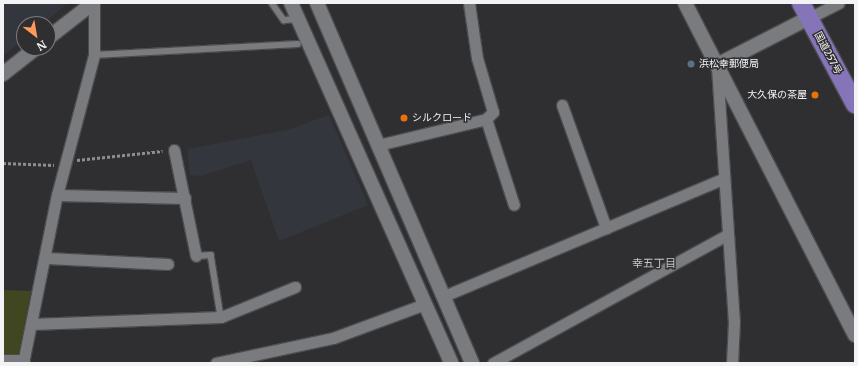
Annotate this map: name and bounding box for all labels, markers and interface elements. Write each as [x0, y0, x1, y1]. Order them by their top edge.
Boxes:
north arrow [16, 16, 56, 56]
street label: 国道257号 [812, 30, 844, 76]
text: N [34, 37, 49, 54]
place label: 浜松幸郵便局 [699, 58, 759, 70]
marker: 浜松幸郵便局 [686, 59, 696, 69]
place label: 大久保の茶屋 [747, 89, 807, 101]
marker: 大久保の茶屋 [810, 90, 820, 100]
place label: シルクロード [412, 112, 472, 124]
marker: シルクロード [399, 113, 409, 123]
district label: 幸五丁目 [632, 256, 676, 270]

